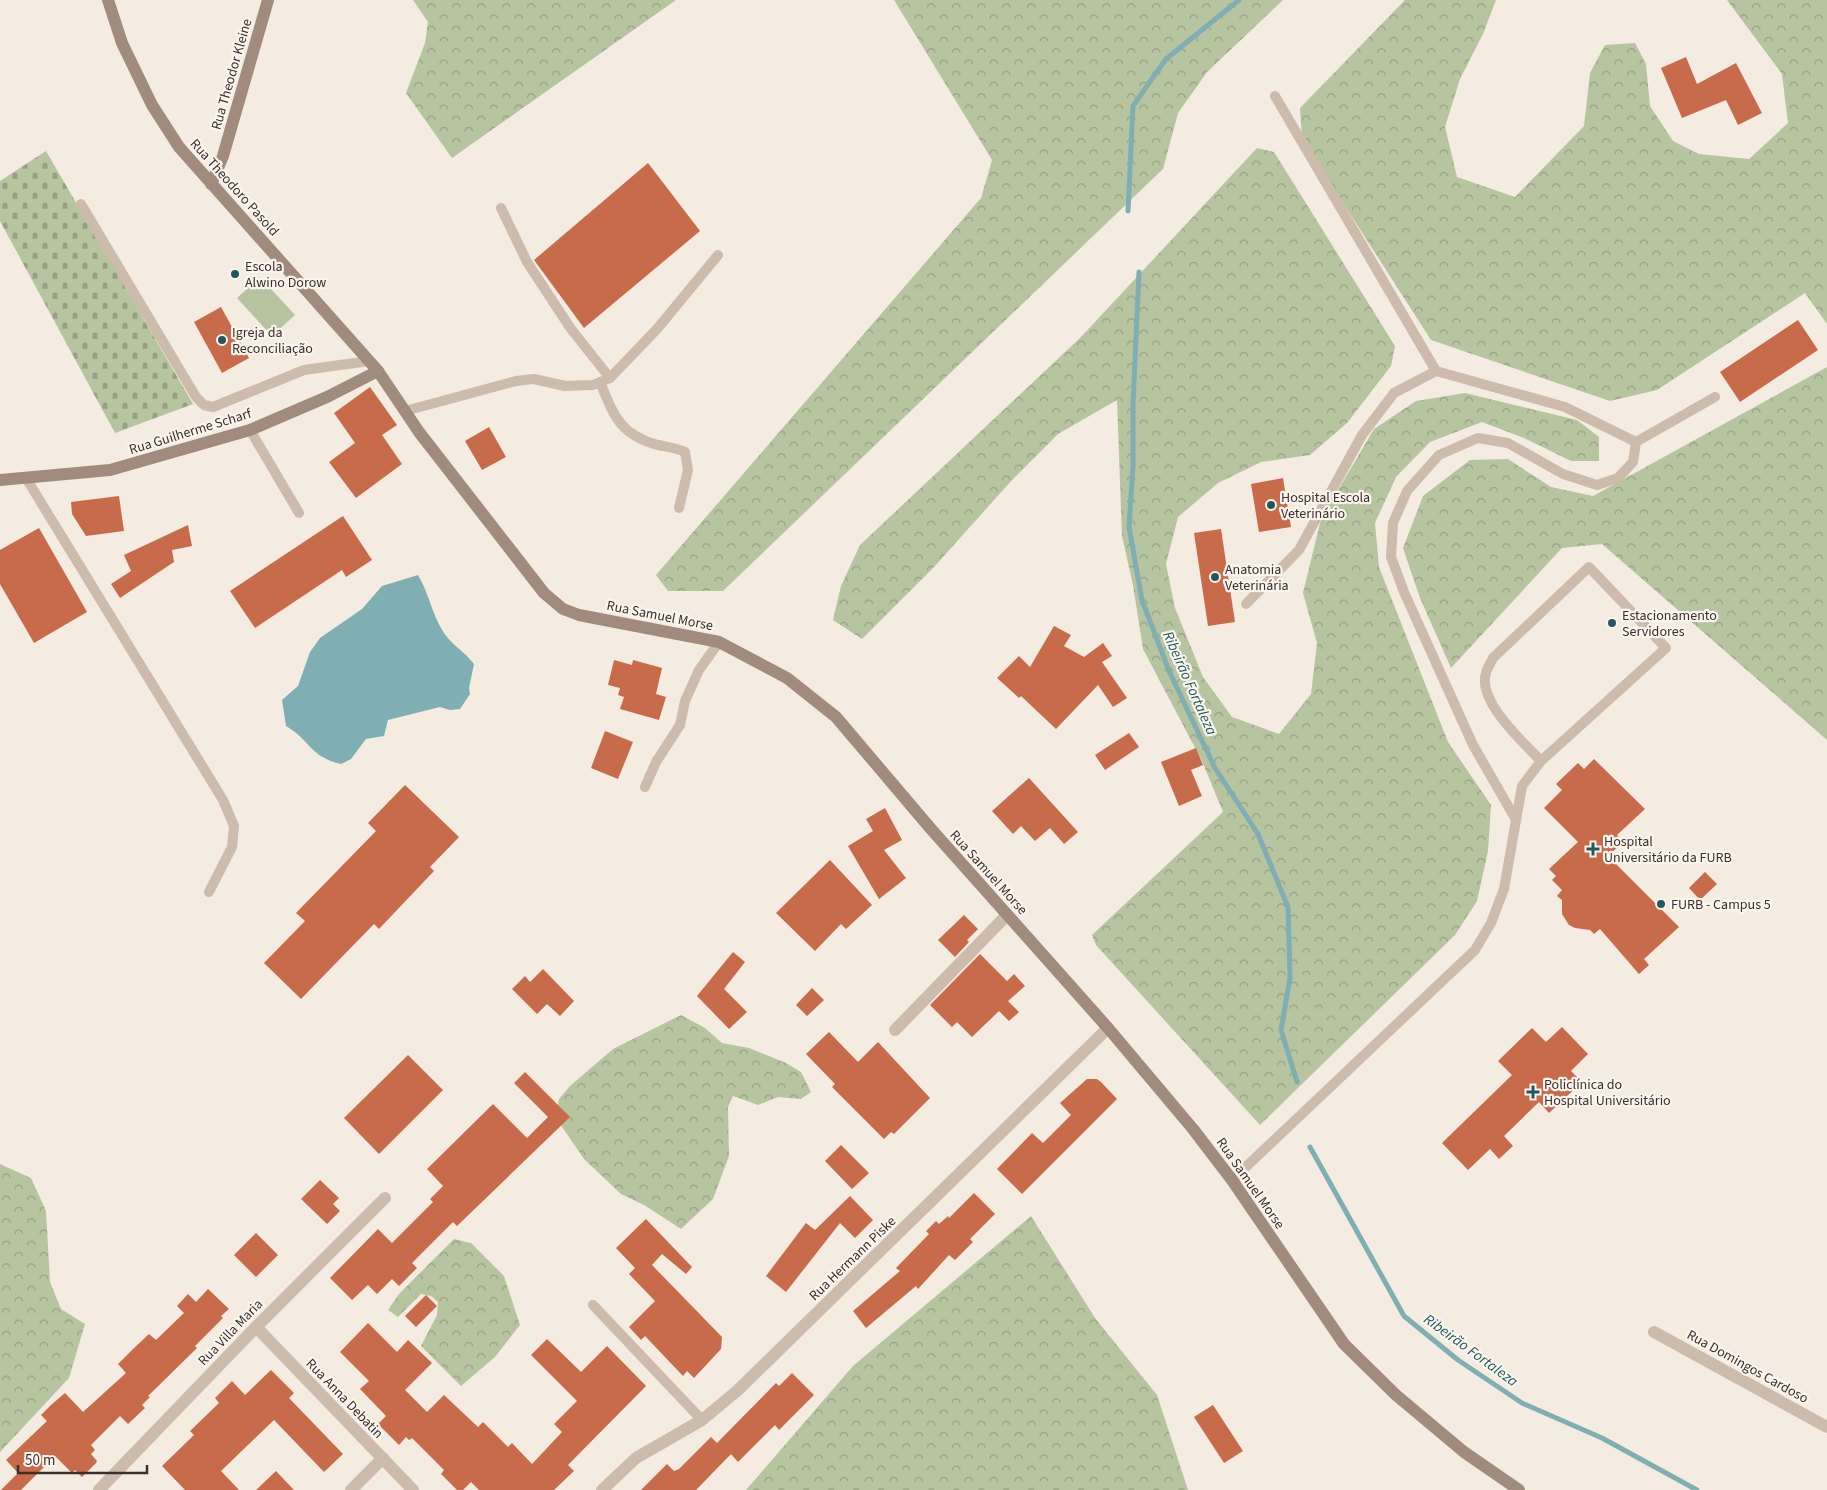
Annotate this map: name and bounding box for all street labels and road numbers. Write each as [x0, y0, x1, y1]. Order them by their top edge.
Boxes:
street label: Rua Theodor Kleine [207, 16, 257, 132]
street label: Rua Theodoro Pasold [185, 135, 283, 241]
street label: Rua Guilherme Scharf [127, 404, 255, 460]
street label: Rua Samuel Morse [605, 596, 715, 636]
street label: Rua Samuel Morse [945, 826, 1032, 919]
street label: Rua Samuel Morse [1211, 1134, 1289, 1234]
street label: Rua Hermann Piske [805, 1212, 901, 1306]
street label: Rua Villa Maria [194, 1295, 268, 1370]
street label: Rua Domingos Cardoso [1683, 1325, 1812, 1409]
street label: Rua Anna Debatin [301, 1354, 388, 1443]

